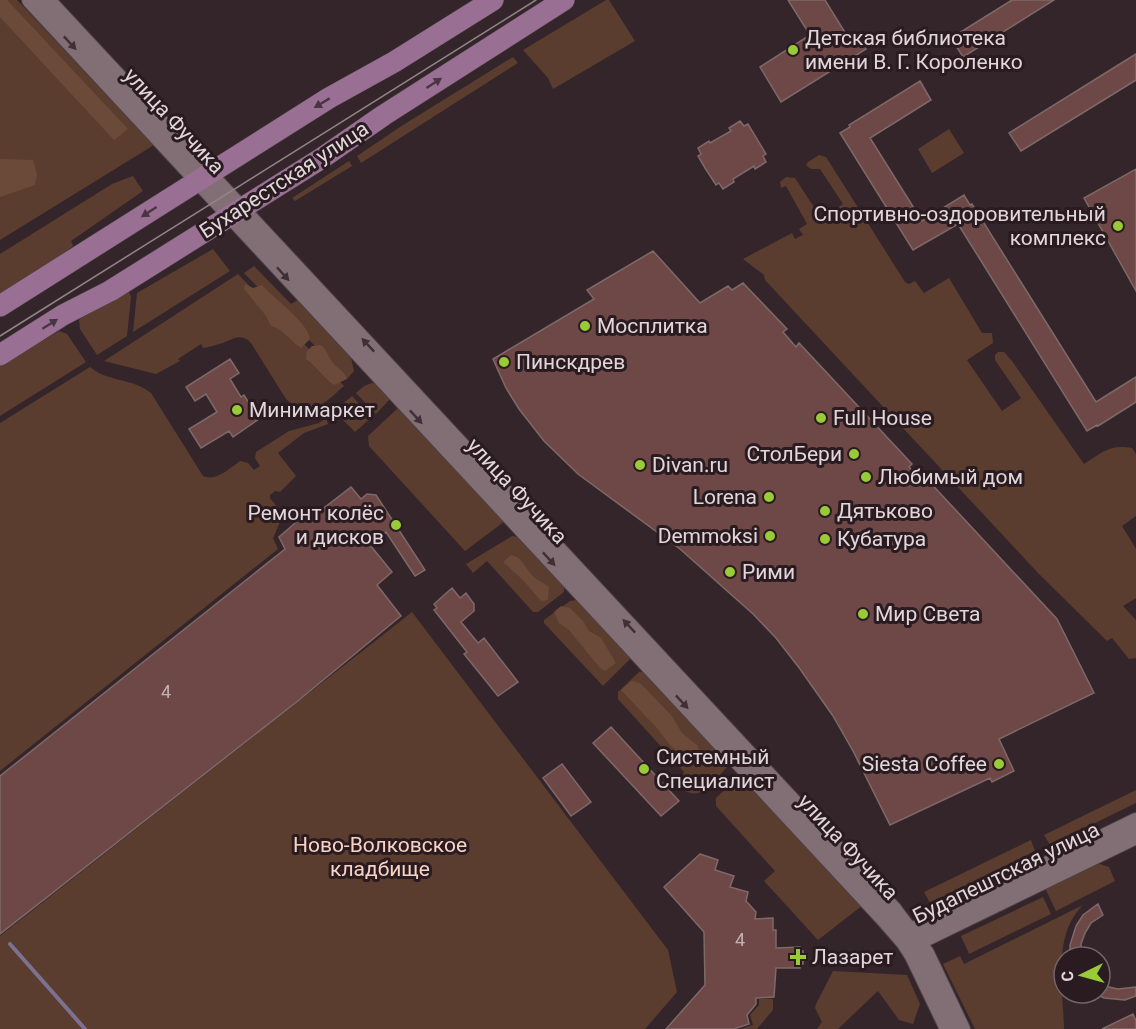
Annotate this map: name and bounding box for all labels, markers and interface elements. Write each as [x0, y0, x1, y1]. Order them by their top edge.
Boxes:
place label: Детская библиотека имени В. Г. Короленко [805, 26, 1023, 74]
one-way arrow [62, 35, 76, 49]
marker: Детская библиотека имени В. Г. Короленко [786, 43, 800, 57]
street label: улица Фучика [119, 63, 229, 179]
one-way arrow [426, 78, 442, 89]
one-way arrow [314, 97, 330, 108]
street label: Бухарестская улица [195, 116, 373, 244]
place label: Спортивно-оздоровительный комплекс [813, 202, 1106, 250]
one-way arrow [141, 207, 157, 218]
marker: Спортивно-оздоровительный комплекс [1111, 219, 1125, 233]
one-way arrow [276, 266, 289, 281]
place label: Мосплитка [597, 314, 708, 338]
one-way arrow [42, 318, 58, 329]
marker: Мосплитка [578, 319, 592, 333]
one-way arrow [361, 338, 375, 352]
place label: Пинскдрев [516, 350, 625, 374]
marker: Пинскдрев [497, 355, 511, 369]
place label: Минимаркет [249, 398, 375, 422]
marker: Минимаркет [230, 403, 244, 417]
place label: Full House [833, 406, 932, 430]
one-way arrow [409, 409, 423, 424]
marker: Full House [814, 411, 828, 425]
street label: улица Фучика [462, 433, 572, 549]
place label: СтолБери [746, 442, 842, 466]
marker: СтолБери [847, 447, 861, 461]
place label: Divan.ru [652, 453, 728, 477]
marker: Divan.ru [633, 458, 647, 472]
place label: Любимый дом [878, 465, 1023, 489]
marker: Любимый дом [859, 470, 873, 484]
place label: Lorena [693, 485, 757, 509]
marker: Lorena [762, 490, 776, 504]
place label: Дятьково [837, 499, 933, 523]
place label: Ремонт колёс и дисков [248, 501, 384, 549]
marker: Дятьково [818, 504, 832, 518]
marker: Ремонт колёс и дисков [389, 518, 403, 532]
place label: Demmoksi [658, 524, 758, 548]
place label: Кубатура [837, 527, 926, 551]
marker: Demmoksi [763, 529, 777, 543]
marker: Кубатура [818, 532, 832, 546]
one-way arrow [542, 552, 556, 567]
place label: Рими [742, 560, 795, 584]
marker: Рими [723, 565, 737, 579]
place label: Мир Света [875, 602, 981, 626]
marker: Мир Света [856, 607, 870, 621]
one-way arrow [623, 619, 636, 634]
house number: 4 [161, 681, 171, 702]
one-way arrow [675, 694, 688, 709]
place label: Системный Специалист [656, 745, 774, 793]
place label: Siesta Coffee [862, 752, 987, 776]
marker: Siesta Coffee [992, 757, 1006, 771]
marker: Системный Специалист [637, 762, 651, 776]
street label: улица Фучика [793, 789, 903, 905]
street label: Будапештская улица [909, 817, 1103, 929]
park label: Ново-Волковское кладбище [293, 833, 467, 881]
house number: 4 [735, 929, 745, 950]
place label: Лазарет [812, 945, 893, 969]
north arrow [1052, 945, 1112, 1005]
marker: Лазарет [789, 948, 807, 966]
text: С [1058, 970, 1077, 982]

